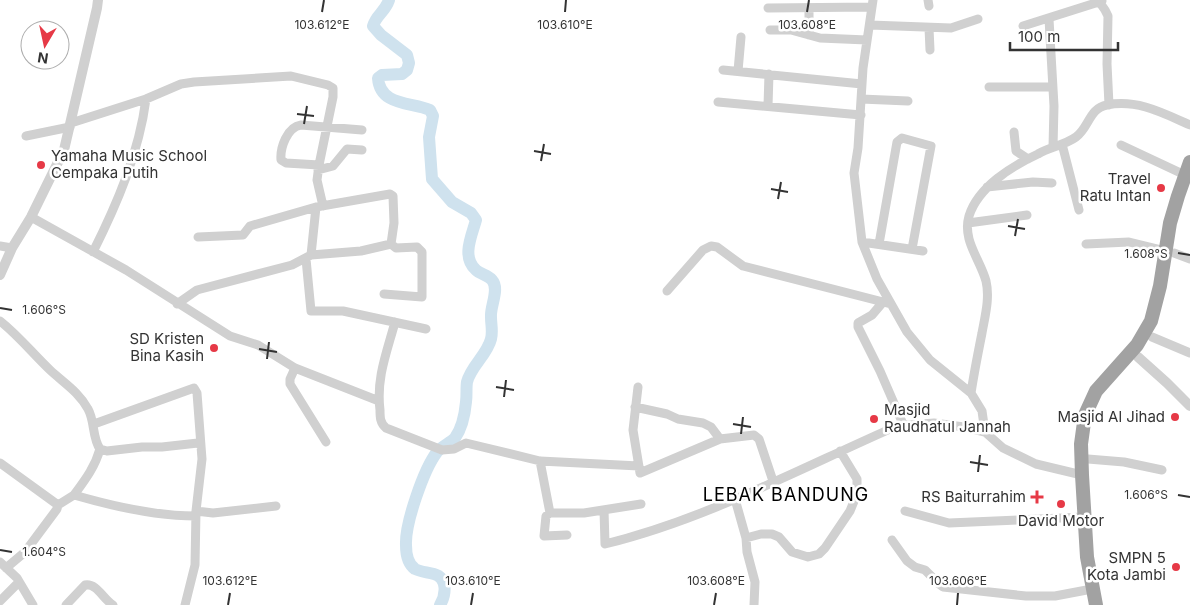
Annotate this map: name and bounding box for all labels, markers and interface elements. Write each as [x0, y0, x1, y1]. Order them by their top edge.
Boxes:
text: 103.612°E [294, 17, 350, 32]
text: 103.610°E [537, 17, 593, 32]
text: 103.608°E [778, 17, 836, 32]
north arrow [20, 20, 70, 70]
scale bar [1010, 20, 1118, 52]
text: 100 m [1018, 27, 1060, 46]
text: N [36, 49, 49, 68]
place label: Yamaha Music School Cempaka Putih [51, 146, 207, 182]
marker: Yamaha Music School Cempaka Putih [35, 159, 47, 171]
place label: Travel Ratu Intan [1080, 169, 1151, 205]
marker: Travel Ratu Intan [1155, 182, 1167, 194]
text: 1.608°S [1124, 246, 1168, 261]
text: 1.606°S [22, 302, 66, 317]
place label: SD Kristen Bina Kasih [129, 329, 204, 365]
marker: SD Kristen Bina Kasih [208, 342, 220, 354]
place label: Masjid Raudhatul Jannah [884, 400, 1011, 436]
place label: Masjid Al Jihad [1058, 407, 1165, 426]
marker: Masjid Al Jihad [1169, 411, 1181, 423]
marker: Masjid Raudhatul Jannah [868, 413, 880, 425]
district label: LEBAK BANDUNG [703, 484, 869, 505]
place label: RS Baiturrahim [921, 487, 1026, 506]
text: 1.606°S [1124, 487, 1168, 502]
marker: RS Baiturrahim [1030, 490, 1044, 504]
marker: David Motor [1055, 498, 1067, 510]
place label: David Motor [1018, 511, 1105, 530]
text: 1.604°S [22, 544, 66, 559]
place label: SMPN 5 Kota Jambi [1087, 548, 1166, 584]
marker: SMPN 5 Kota Jambi [1170, 561, 1182, 573]
text: 103.612°E [202, 573, 258, 588]
text: 103.610°E [445, 573, 501, 588]
text: 103.608°E [687, 573, 745, 588]
text: 103.606°E [929, 573, 987, 588]

